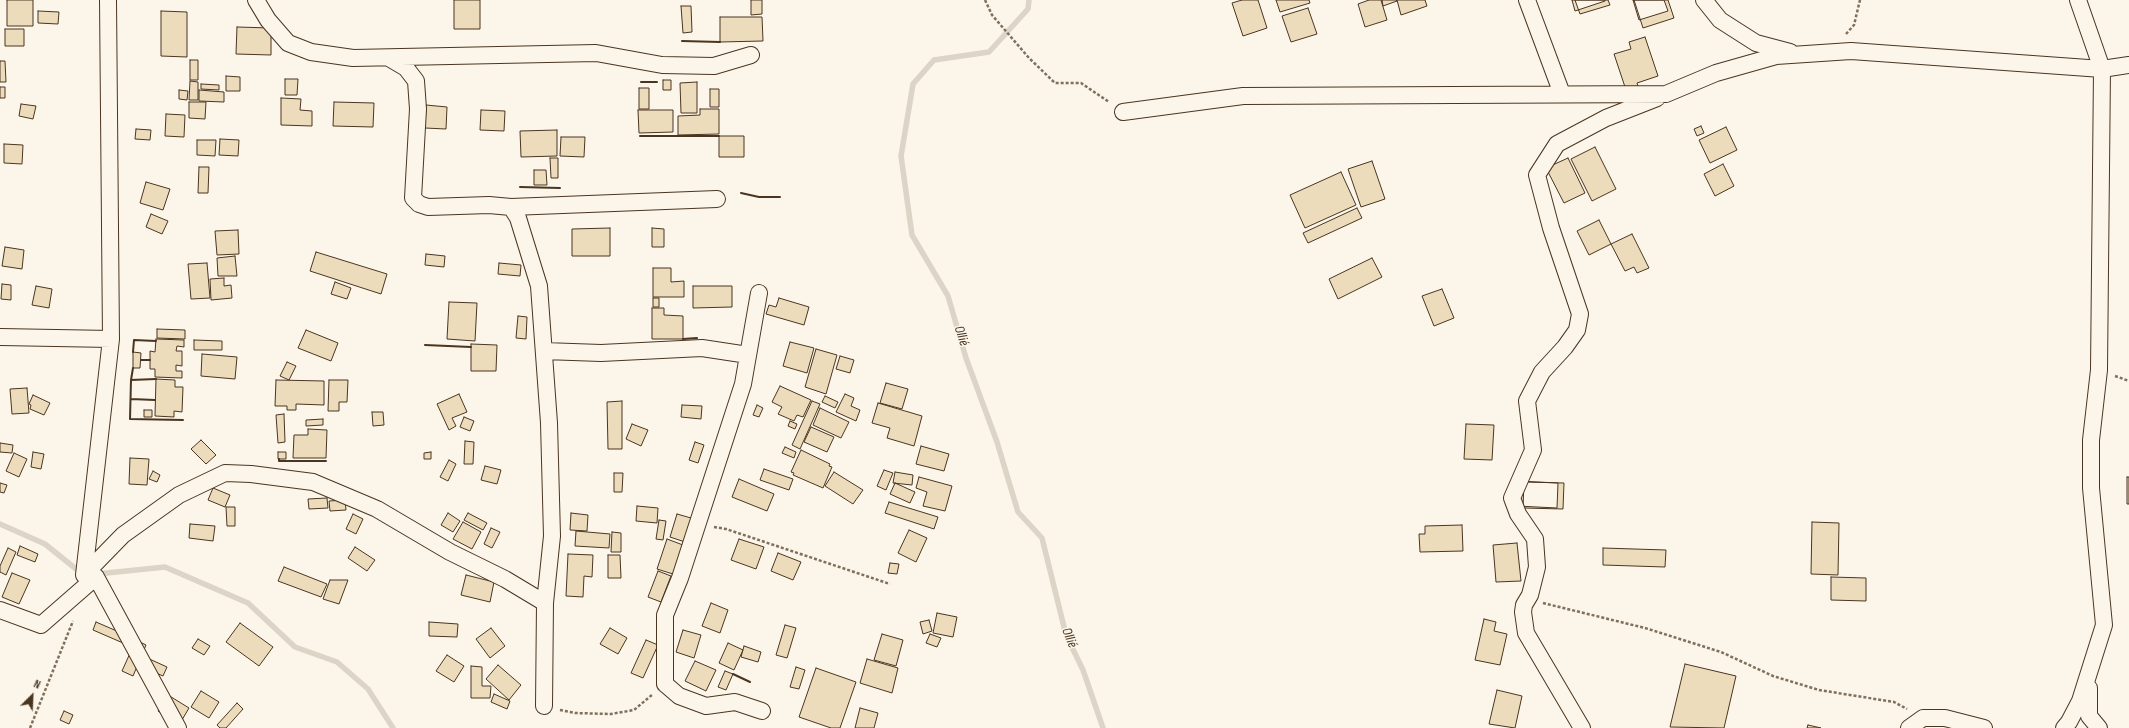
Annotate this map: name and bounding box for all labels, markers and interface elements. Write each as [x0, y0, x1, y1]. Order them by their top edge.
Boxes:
water label: Ollié [950, 324, 972, 348]
water label: Ollié [1058, 626, 1080, 650]
north arrow [12, 676, 52, 716]
text: N [32, 677, 42, 692]

